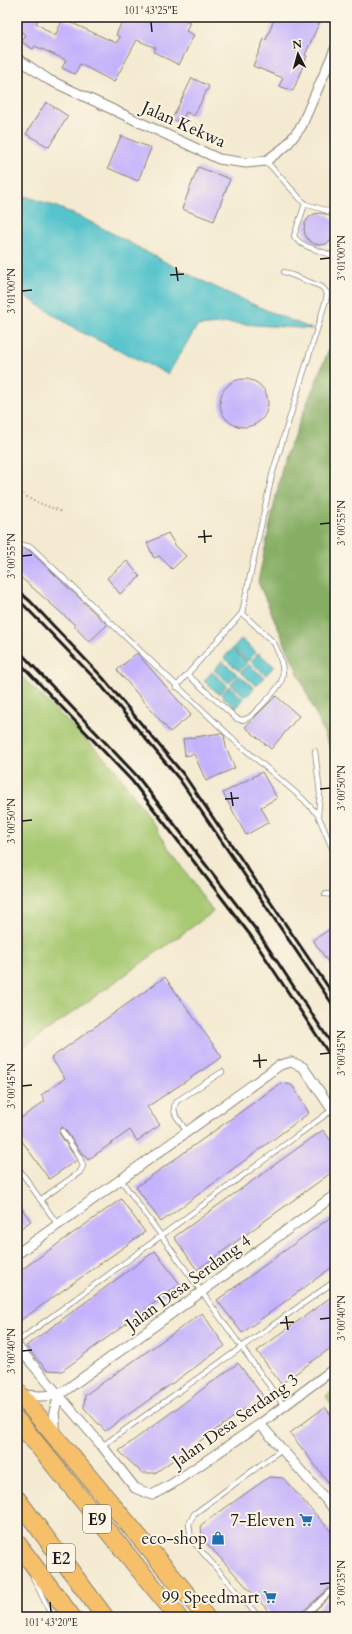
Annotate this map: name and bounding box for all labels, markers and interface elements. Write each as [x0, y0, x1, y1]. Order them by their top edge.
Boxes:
text: 101°43'25"E [124, 4, 178, 18]
north arrow [278, 34, 318, 74]
text: N [291, 37, 303, 53]
street label: Jalan Kekwa [136, 95, 230, 153]
text: 3°01'00"N [335, 235, 349, 281]
text: 3°01'00"N [5, 268, 19, 314]
text: 3°00'55"N [335, 500, 349, 546]
text: 3°00'55"N [5, 533, 19, 579]
text: 3°00'50"N [335, 765, 349, 811]
text: 3°00'50"N [5, 798, 19, 844]
text: 3°00'45"N [335, 1030, 349, 1076]
text: 3°00'45"N [5, 1063, 19, 1109]
street label: Jalan Desa Serdang 4 [119, 1229, 256, 1337]
text: 3°00'40"N [335, 1295, 349, 1341]
text: 3°00'40"N [5, 1328, 19, 1374]
street label: Jalan Desa Serdang 3 [165, 1368, 303, 1474]
road number: E9 [83, 1505, 111, 1533]
place label: 7-Eleven [230, 1509, 295, 1532]
supermarket icon: 7-Eleven [298, 1512, 314, 1528]
place label: eco-shop [142, 1527, 207, 1550]
shop icon: eco-shop [210, 1530, 226, 1546]
road number: E2 [47, 1544, 75, 1572]
text: 3°00'35"N [335, 1560, 349, 1606]
place label: 99 Speedmart [162, 1586, 260, 1609]
supermarket icon: 99 Speedmart [262, 1589, 278, 1605]
text: 101°43'20"E [24, 1616, 78, 1630]

